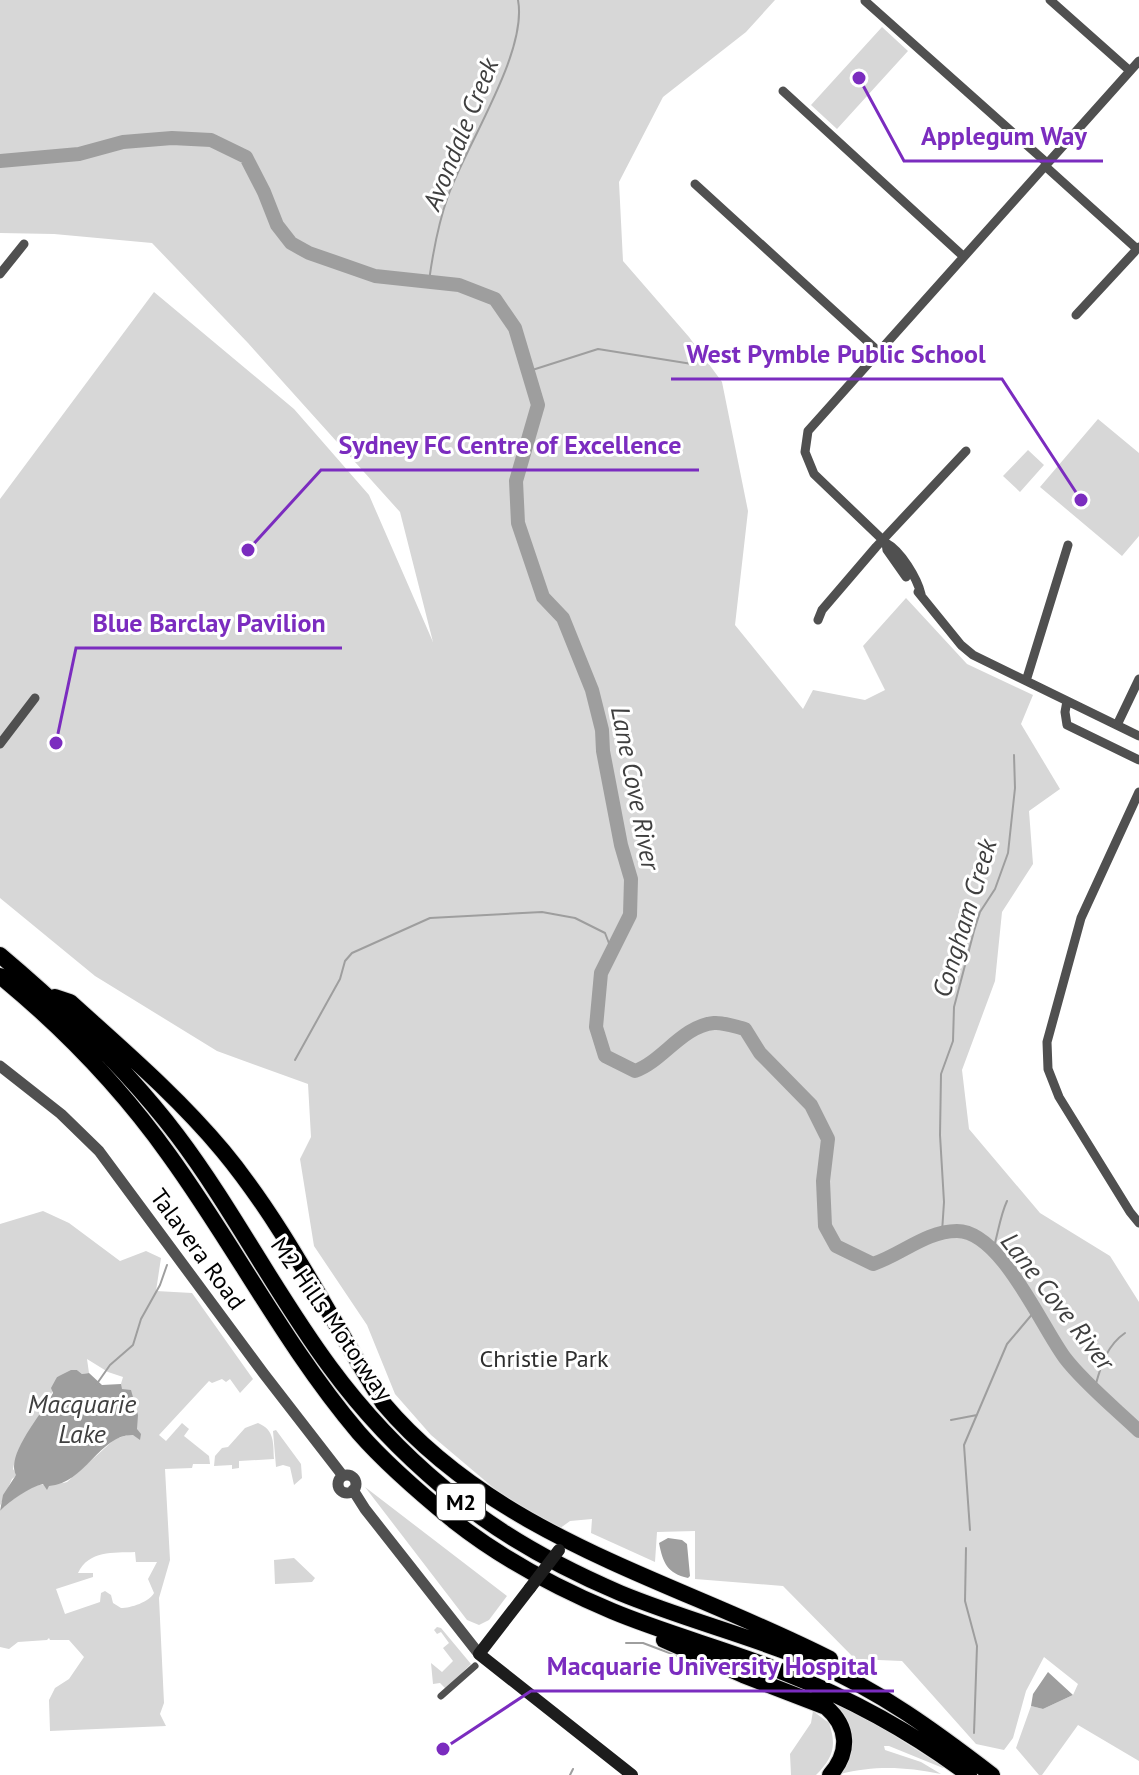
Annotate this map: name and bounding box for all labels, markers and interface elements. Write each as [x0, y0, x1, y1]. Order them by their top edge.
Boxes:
water label: Avondale Creek [414, 52, 506, 216]
callout: Applegum Way [904, 111, 1103, 161]
text: Applegum Way [921, 119, 1087, 152]
callout: West Pymble Public School [671, 329, 1002, 379]
text: West Pymble Public School [686, 337, 986, 370]
callout: Sydney FC Centre of Excellence [321, 420, 699, 470]
text: Sydney FC Centre of Excellence [338, 428, 682, 461]
callout: Blue Barclay Pavilion [76, 598, 342, 648]
text: Blue Barclay Pavilion [92, 606, 326, 639]
water label: Lane Cove River [604, 704, 668, 874]
water label: Congham Creek [924, 834, 1004, 1001]
street label: Talavera Road [144, 1182, 252, 1316]
water label: Lane Cove River [994, 1226, 1123, 1378]
street label: M2 Hills Motorway [264, 1231, 400, 1407]
park label: Christie Park [480, 1343, 609, 1374]
water label: Macquarie Lake [28, 1387, 136, 1450]
road number: M2 [437, 1484, 485, 1520]
callout: Macquarie University Hospital [531, 1641, 894, 1691]
text: Macquarie University Hospital [547, 1649, 877, 1682]

